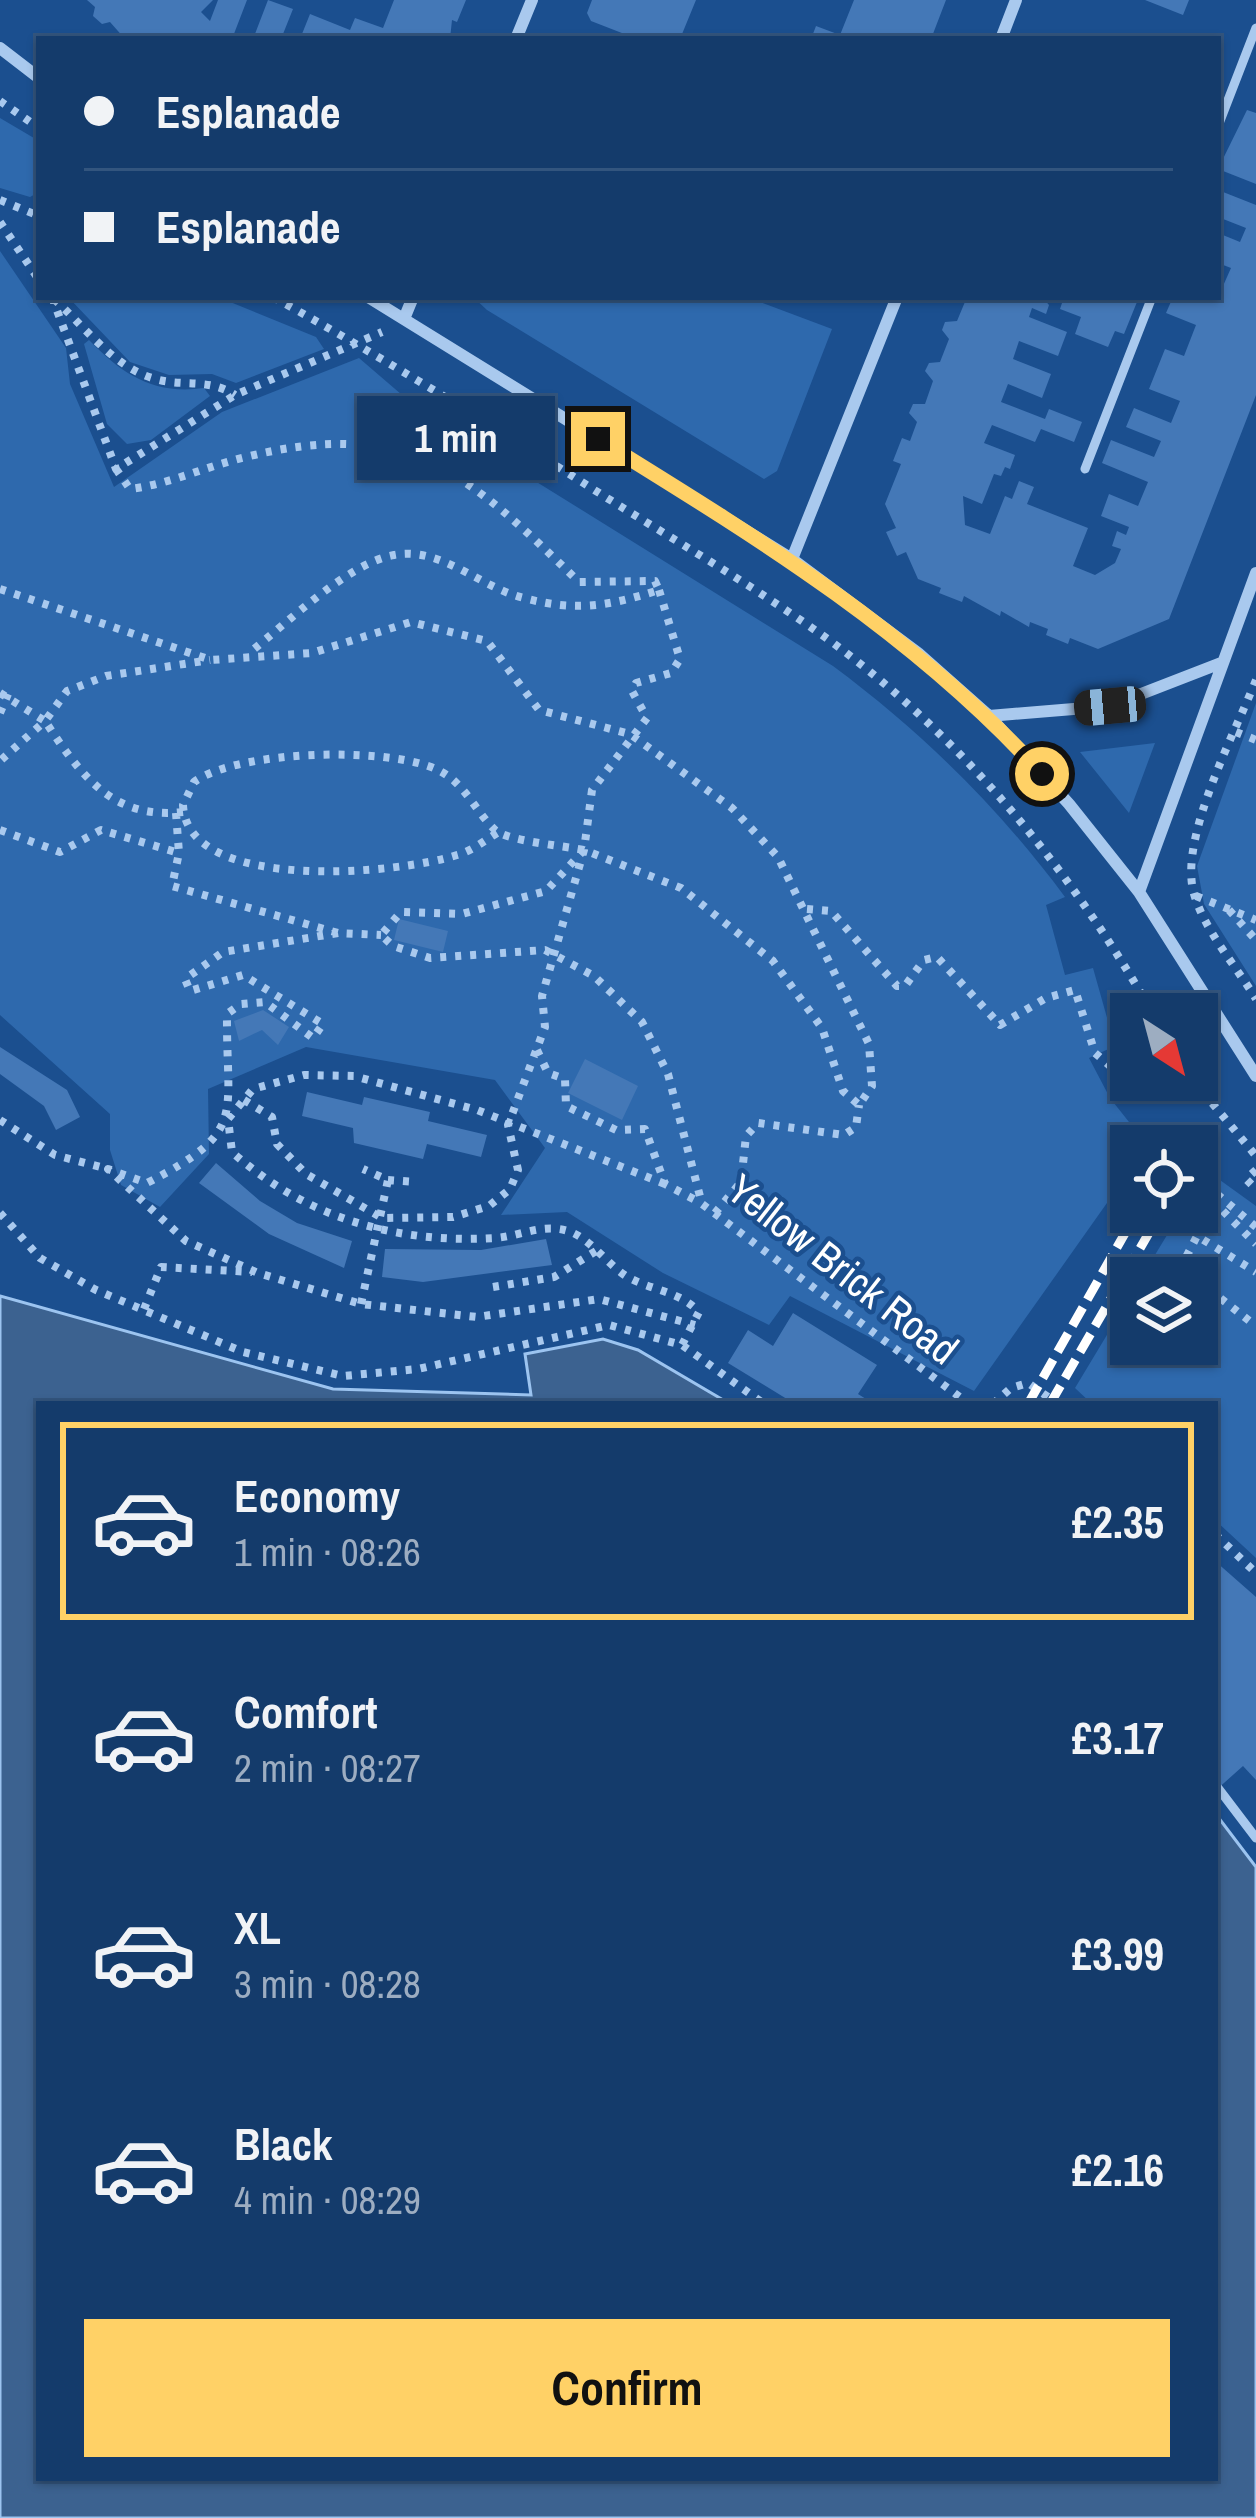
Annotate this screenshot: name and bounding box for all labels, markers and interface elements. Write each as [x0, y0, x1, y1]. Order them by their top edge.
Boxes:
text: Esplanade [156, 81, 341, 142]
text: Esplanade [156, 196, 341, 257]
callout: 1 min [358, 397, 556, 481]
text: 1 min [414, 412, 498, 464]
route end [571, 412, 625, 466]
car [1073, 685, 1147, 727]
route start [1015, 747, 1069, 801]
north arrow [1110, 993, 1218, 1101]
map controls [1110, 993, 1218, 1365]
button: locate [1110, 1125, 1218, 1233]
street label: Yellow Brick Road [716, 1161, 970, 1377]
button: layers [1110, 1257, 1218, 1365]
text: Economy [234, 1465, 400, 1526]
icon: car [90, 1467, 198, 1575]
text: £2.35 [1072, 1491, 1164, 1552]
text: 1 min · 08:26 [234, 1526, 421, 1578]
text: Comfort [234, 1681, 377, 1742]
icon: car [90, 1683, 198, 1791]
text: £3.17 [1072, 1707, 1164, 1768]
text: 2 min · 08:27 [234, 1742, 421, 1794]
text: XL [234, 1897, 281, 1958]
icon: car [90, 1899, 198, 2007]
text: £3.99 [1072, 1923, 1164, 1984]
text: 3 min · 08:28 [234, 1958, 421, 2010]
text: Black [234, 2113, 332, 2174]
icon: car [90, 2115, 198, 2223]
text: £2.16 [1072, 2139, 1164, 2200]
text: 4 min · 08:29 [234, 2174, 421, 2226]
button: Confirm [84, 2319, 1170, 2457]

